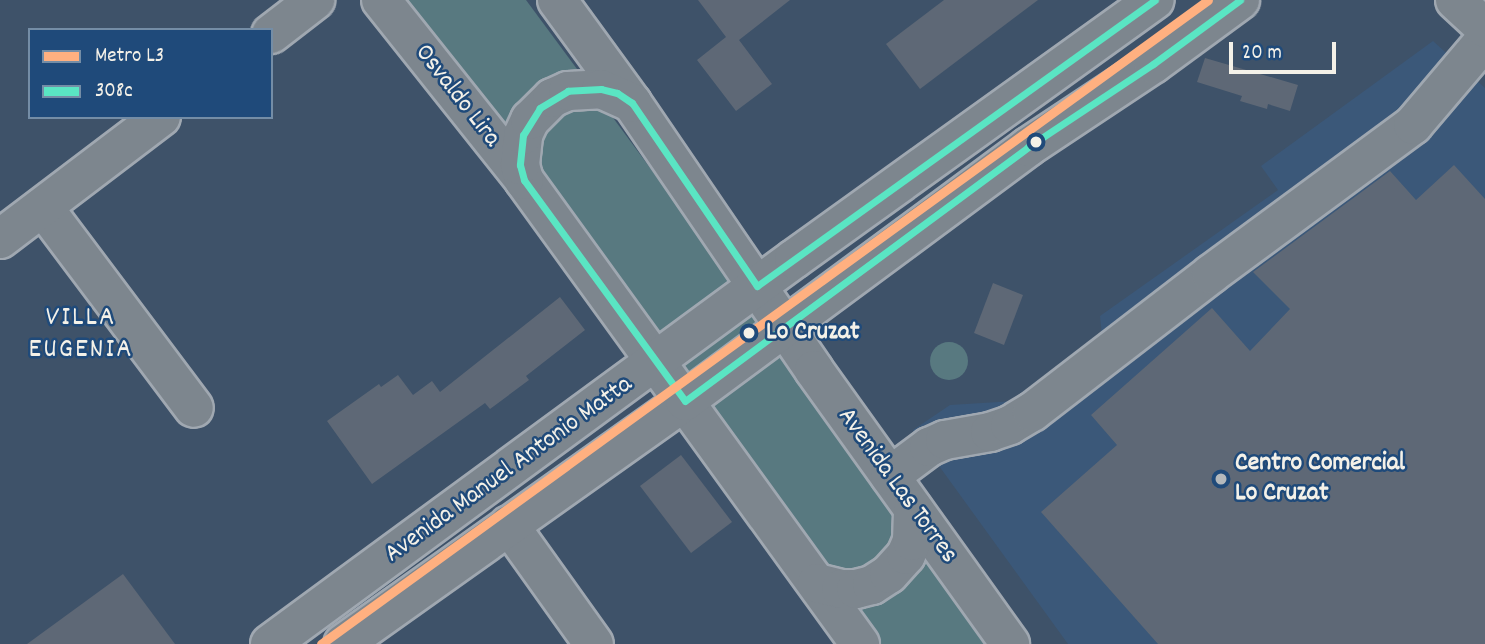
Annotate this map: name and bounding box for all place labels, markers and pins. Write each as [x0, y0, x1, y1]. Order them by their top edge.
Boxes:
unlabelled marker [1029, 135, 1043, 149]
place label: Lo Cruzat [766, 317, 860, 349]
marker: Lo Cruzat [738, 322, 760, 344]
place label: Centro Comercial Lo Cruzat [1235, 448, 1405, 510]
marker: Centro Comercial Lo Cruzat [1213, 471, 1229, 487]

